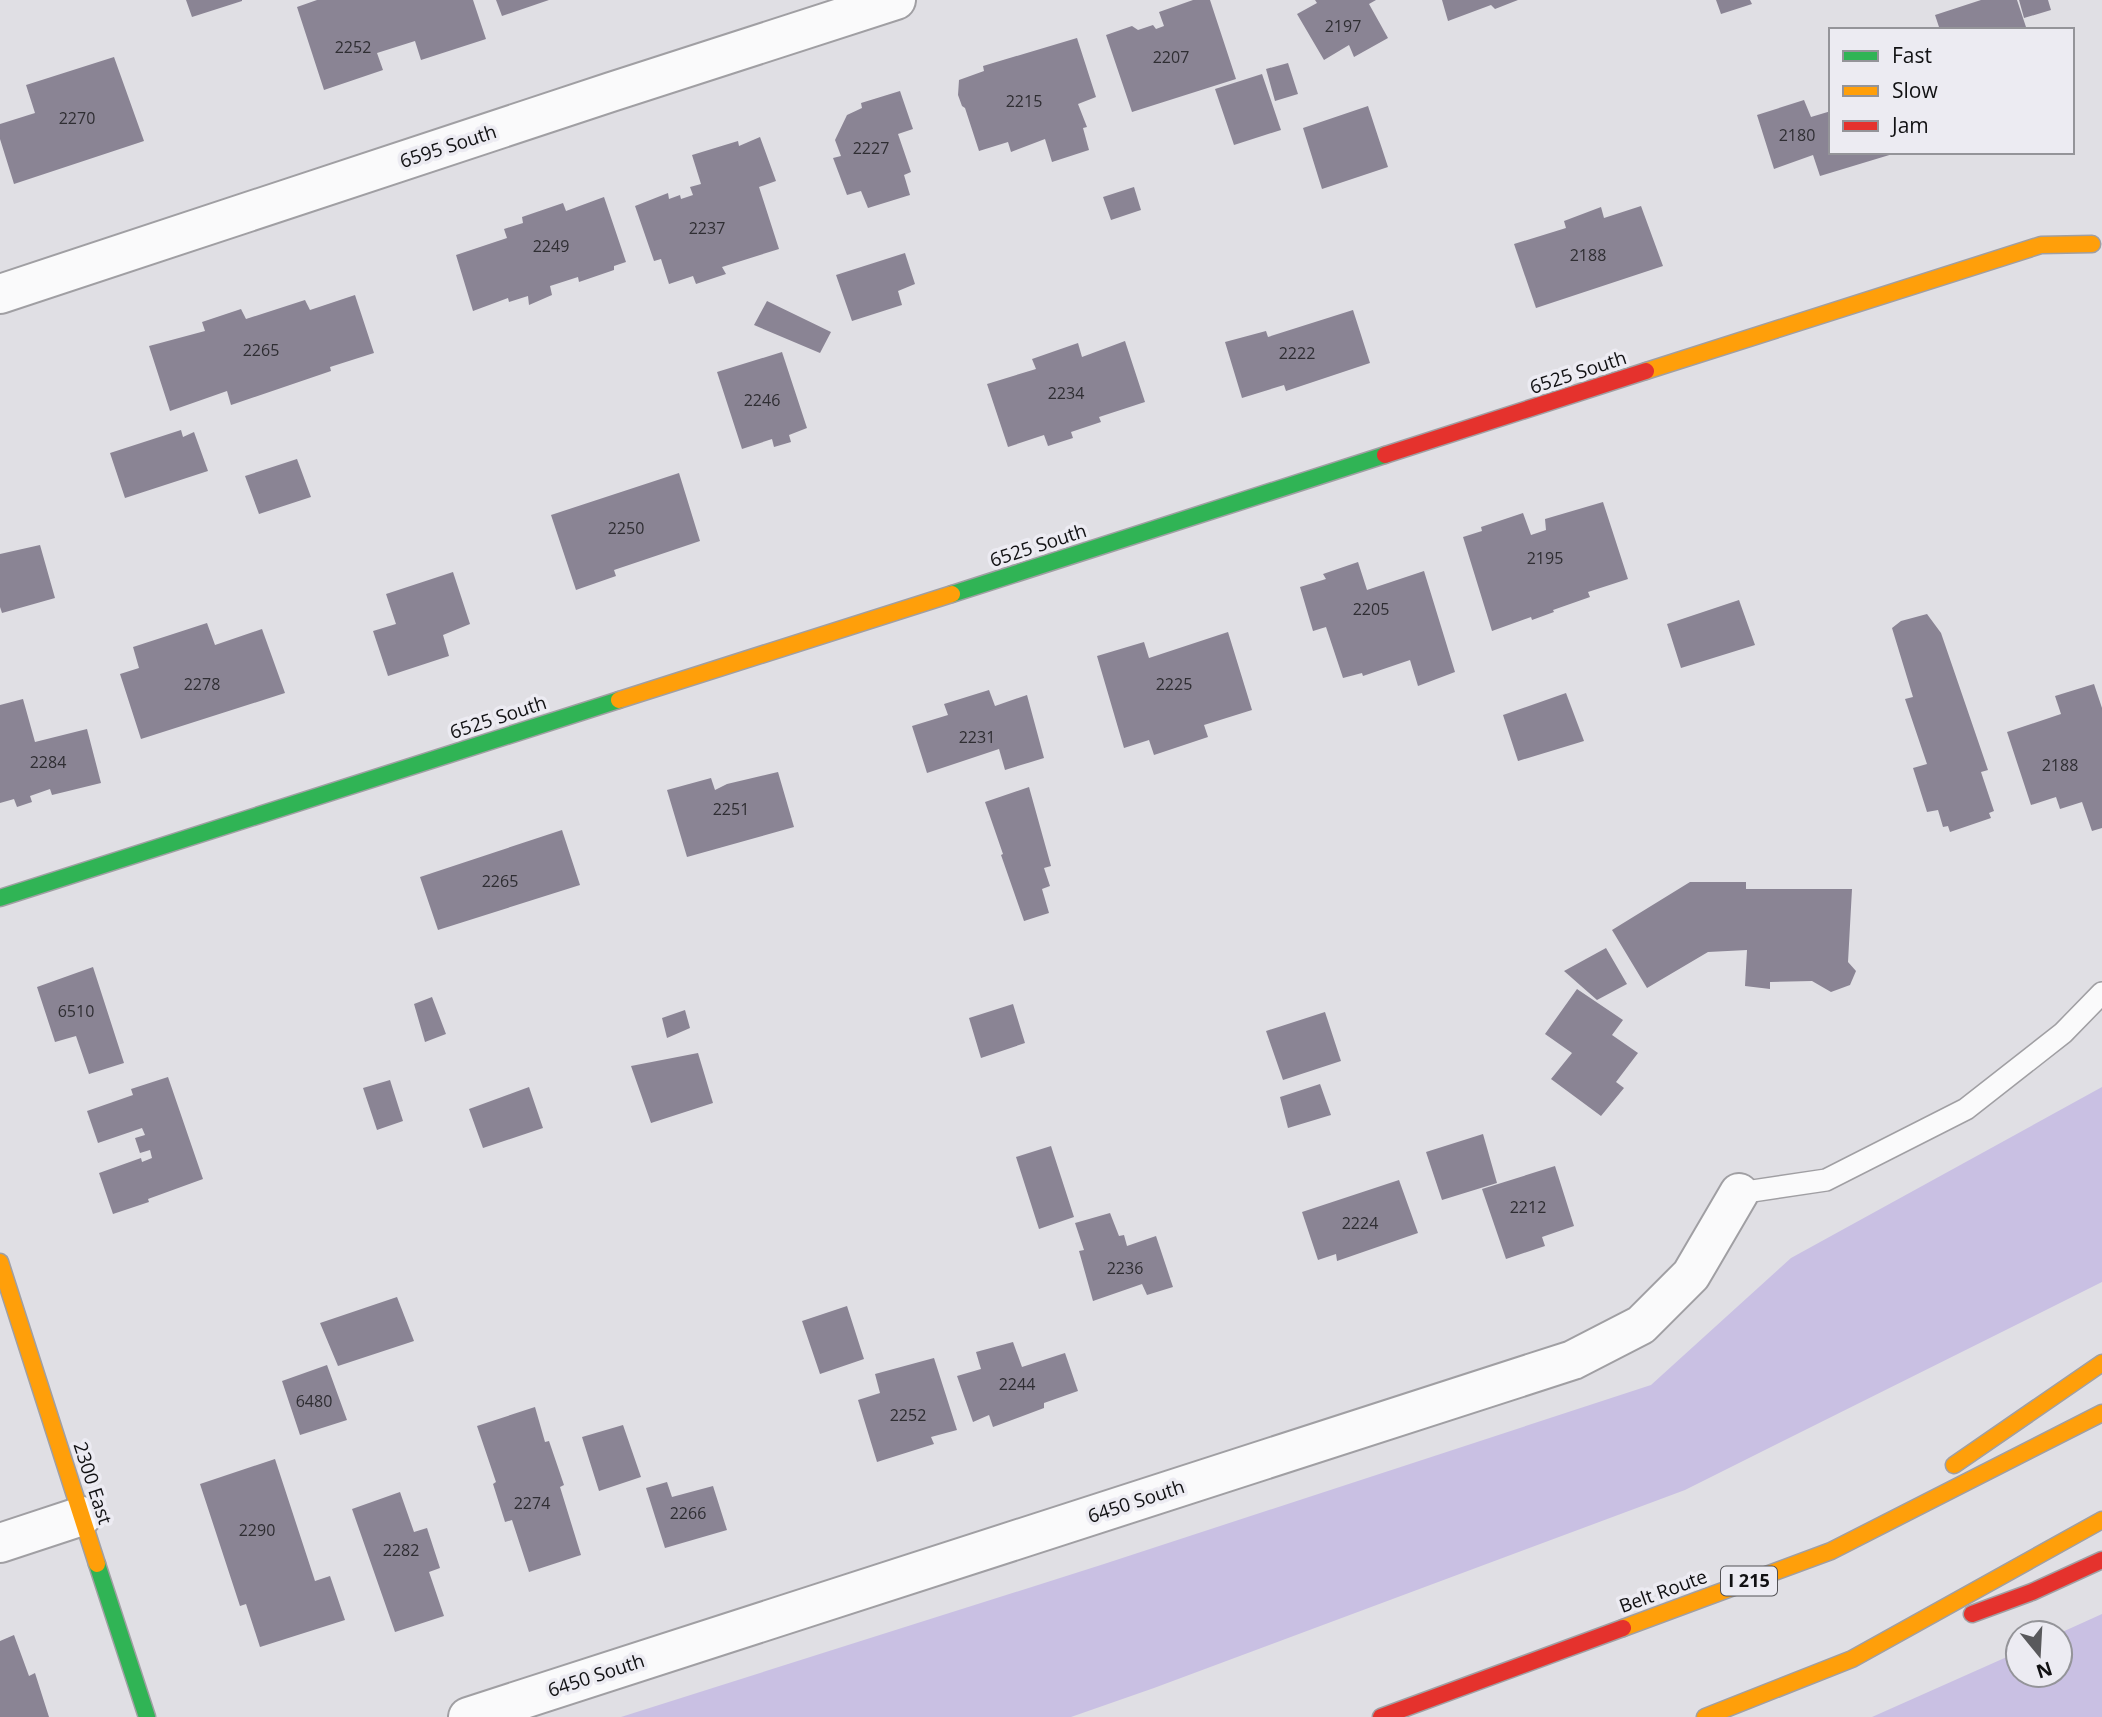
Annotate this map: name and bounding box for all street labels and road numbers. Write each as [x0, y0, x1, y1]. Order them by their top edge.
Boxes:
street label: 6595 South [396, 118, 500, 174]
street label: 6525 South [1526, 344, 1630, 400]
street label: 6525 South [986, 517, 1090, 573]
street label: 6525 South [446, 689, 550, 745]
street label: 2300 East [67, 1438, 119, 1528]
street label: 6450 South [1084, 1473, 1188, 1529]
street label: Belt Route [1615, 1563, 1711, 1619]
road number: I 215 [1721, 1566, 1777, 1596]
street label: 6450 South [544, 1647, 648, 1703]

